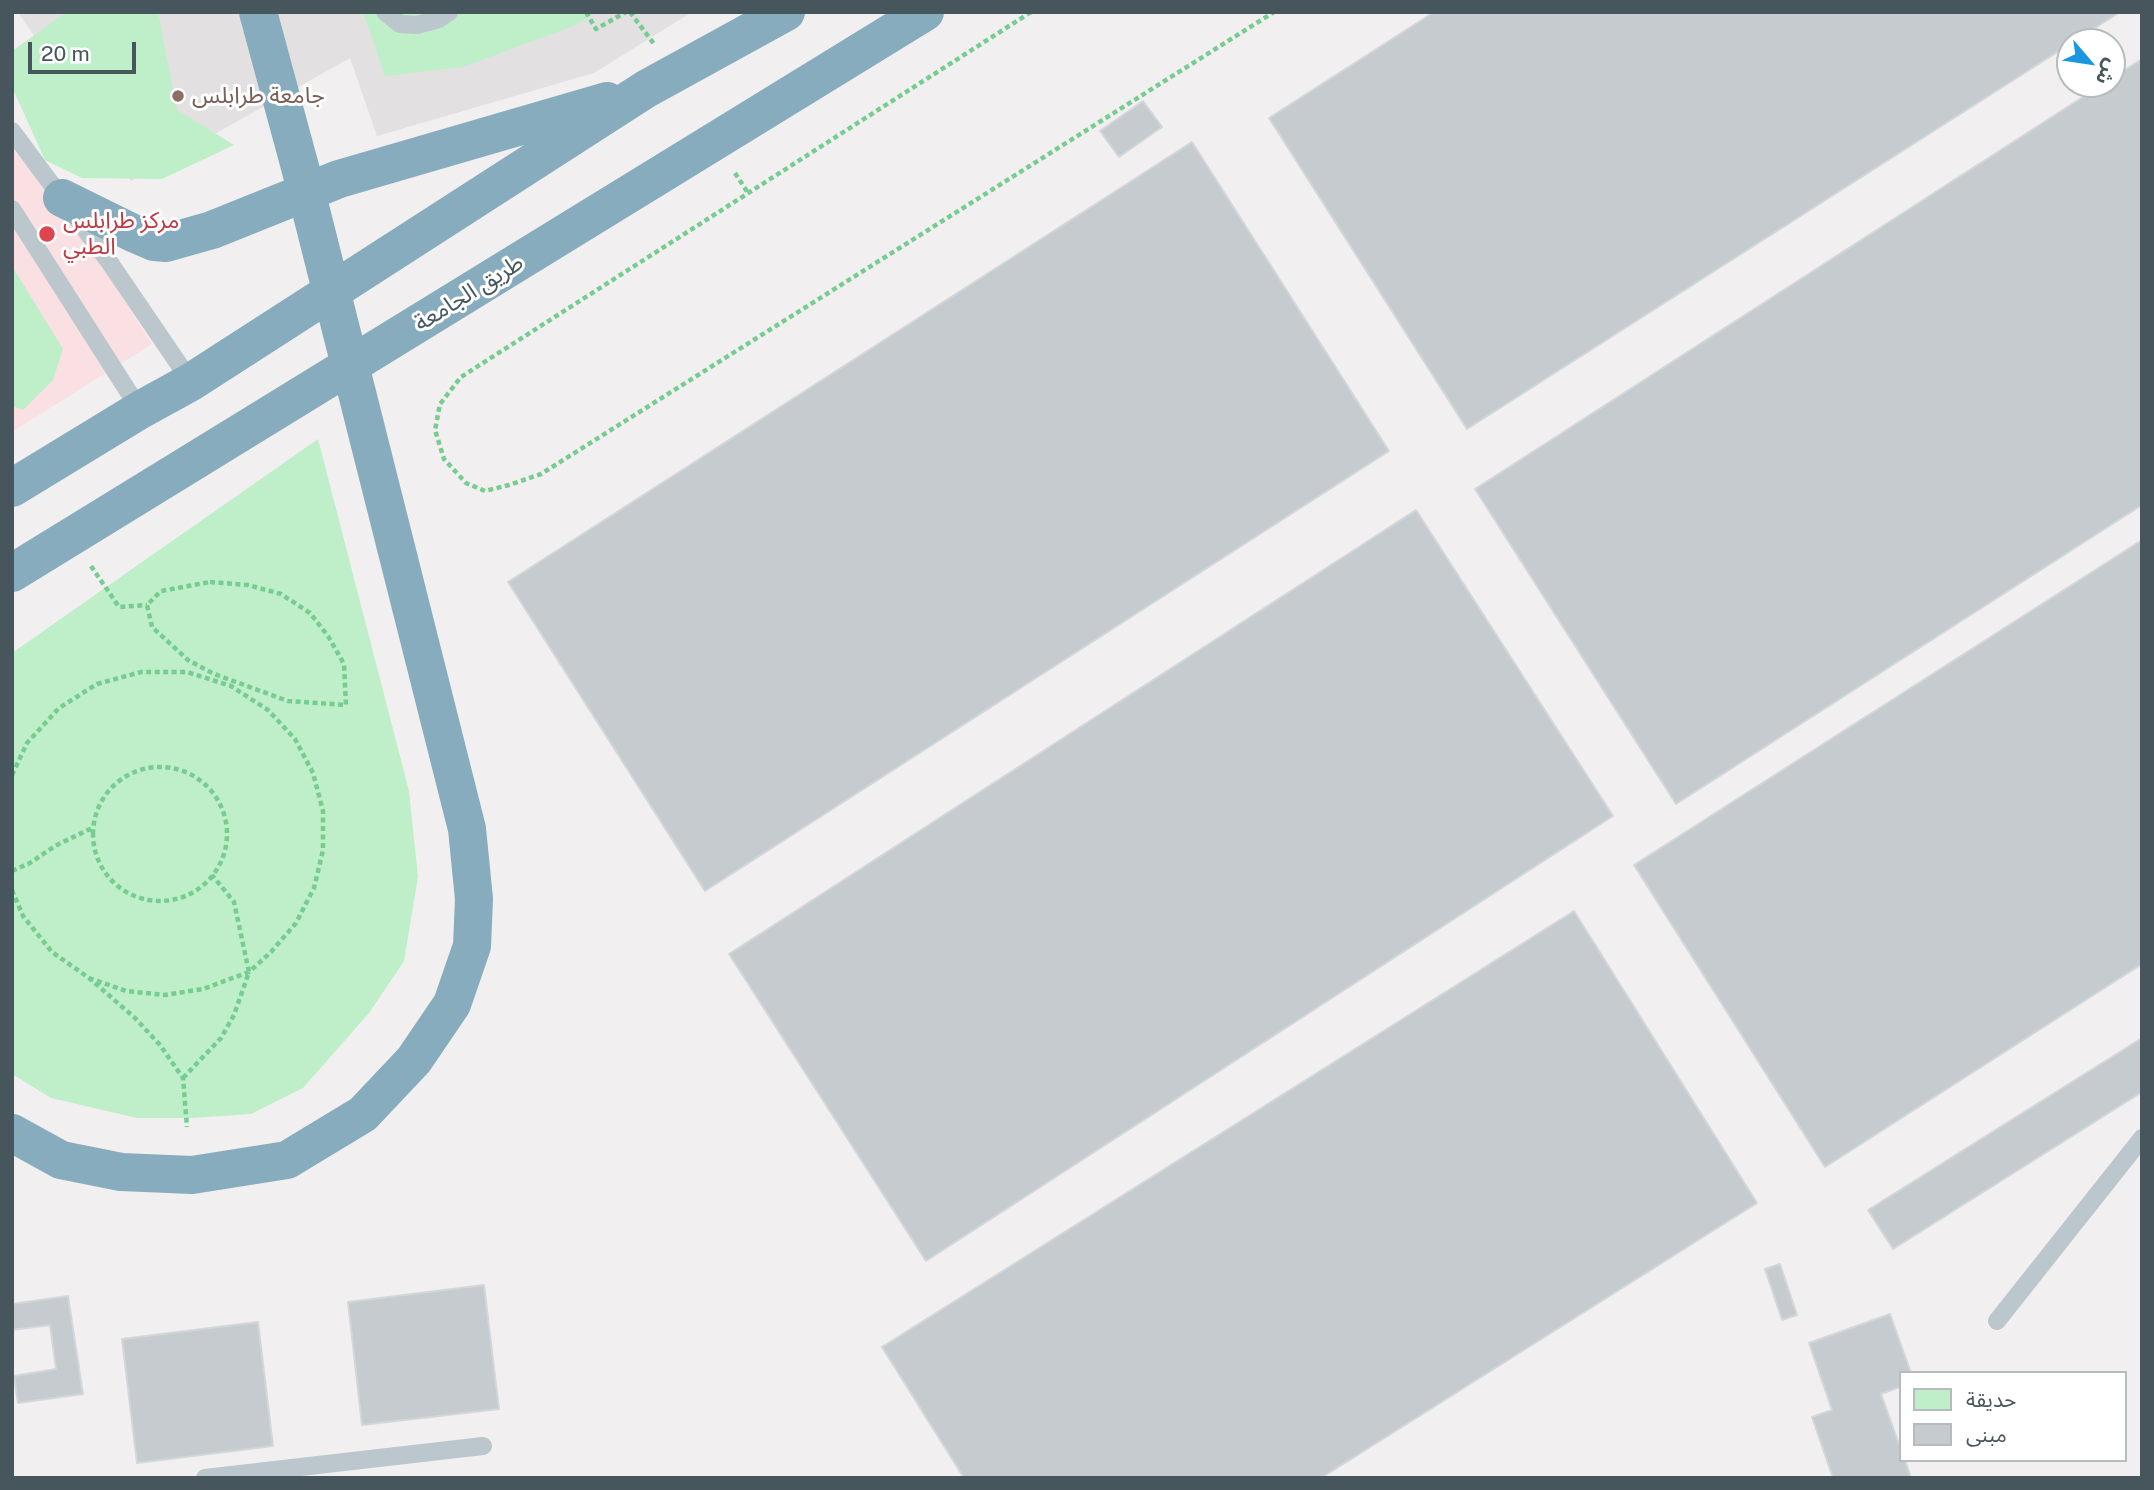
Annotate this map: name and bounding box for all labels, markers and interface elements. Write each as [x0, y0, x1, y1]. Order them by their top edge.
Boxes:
scale bar [32, 28, 140, 72]
north arrow [2056, 28, 2126, 98]
text: 20 m [41, 41, 90, 66]
text: ش [2092, 55, 2124, 89]
place label: جامعة طرابلس [192, 82, 325, 110]
marker: جامعة طرابلس [170, 88, 186, 104]
place label: مركز طرابلس الطبي [63, 207, 179, 261]
marker: مركز طرابلس الطبي [37, 224, 57, 244]
street label: طريق الجامعة [410, 249, 528, 337]
legend [1898, 1371, 2126, 1462]
text: حديقة [1966, 1387, 2016, 1412]
text: مبنى [1966, 1422, 2007, 1447]

